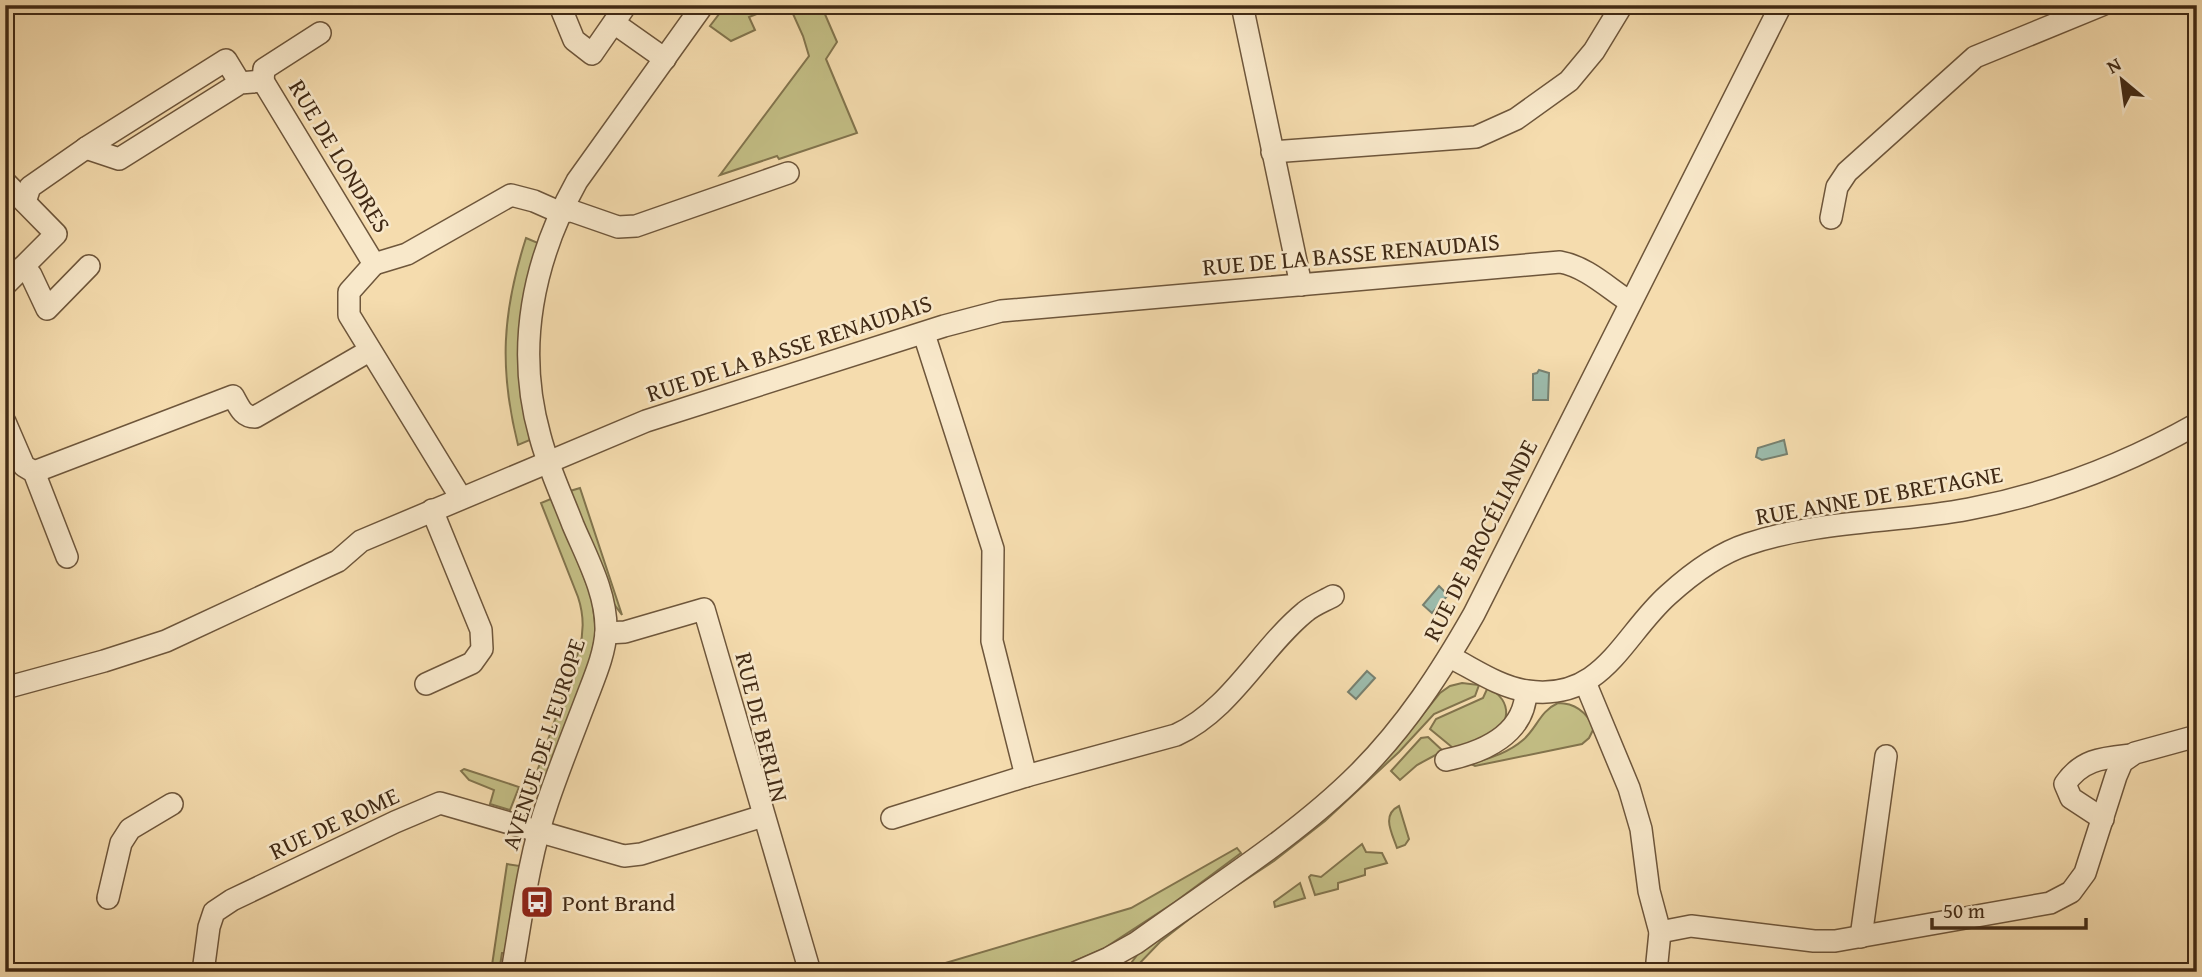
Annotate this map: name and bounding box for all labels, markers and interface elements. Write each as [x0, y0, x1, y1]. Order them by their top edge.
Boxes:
north arrow [2086, 46, 2156, 116]
text: N [2101, 50, 2126, 80]
street label: RUE DE LONDRES [280, 73, 400, 239]
street label: RUE DE LA BASSE RENAUDAIS [1201, 224, 1501, 284]
street label: RUE DE LA BASSE RENAUDAIS [642, 285, 936, 411]
street label: RUE DE BROCÉLIANDE [1414, 433, 1546, 647]
street label: RUE ANNE DE BRETAGNE [1753, 456, 2005, 534]
street label: AVENUE DE L'EUROPE [492, 634, 594, 854]
street label: RUE DE BERLIN [726, 648, 798, 806]
street label: RUE DE ROME [263, 778, 405, 868]
bus stop icon: Pont Brand [518, 883, 556, 921]
place label: Pont Brand [562, 885, 675, 920]
scale bar [1932, 886, 2086, 930]
text: 50 m [1943, 895, 1985, 926]

